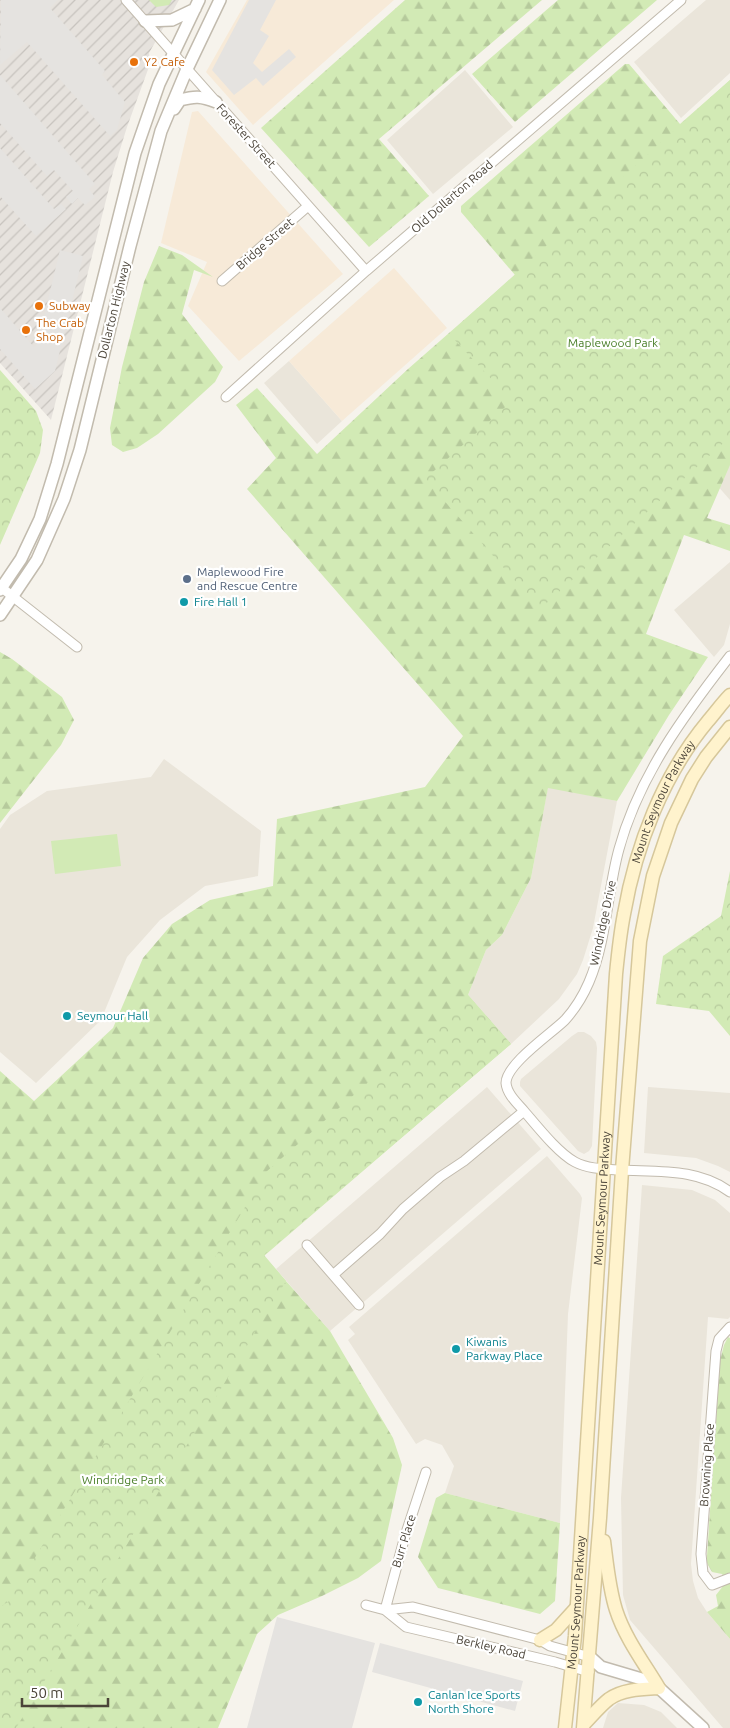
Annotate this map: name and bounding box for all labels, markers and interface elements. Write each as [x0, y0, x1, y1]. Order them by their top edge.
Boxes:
place label: Y2 Cafe [144, 55, 185, 68]
marker: Y2 Cafe [128, 56, 140, 68]
street label: Forester Street [214, 101, 279, 171]
street label: Old Dollarton Road [408, 158, 495, 236]
street label: Bridge Street [233, 215, 296, 272]
street label: Dollarton Highway [95, 260, 132, 360]
place label: Subway [49, 299, 91, 312]
marker: Subway [33, 300, 45, 312]
place label: The Crab Shop [36, 316, 84, 343]
marker: The Crab Shop [20, 324, 32, 336]
park label: Maplewood Park [568, 336, 658, 349]
place label: Maplewood Fire and Rescue Centre [197, 565, 298, 592]
marker: Maplewood Fire and Rescue Centre [181, 573, 193, 585]
place label: Fire Hall 1 [194, 595, 247, 608]
marker: Fire Hall 1 [178, 596, 190, 608]
street label: Mount Seymour Parkway [629, 738, 697, 864]
street label: Windridge Drive [587, 879, 618, 967]
place label: Seymour Hall [77, 1009, 148, 1022]
marker: Seymour Hall [61, 1010, 73, 1022]
street label: Mount Seymour Parkway [591, 1131, 612, 1266]
place label: Kiwanis Parkway Place [466, 1335, 543, 1362]
marker: Kiwanis Parkway Place [450, 1343, 462, 1355]
street label: Browning Place [697, 1423, 716, 1507]
park label: Windridge Park [82, 1473, 164, 1486]
street label: Burr Place [389, 1513, 418, 1569]
street label: Mount Seymour Parkway [564, 1535, 587, 1670]
street label: Berkley Road [455, 1632, 527, 1661]
scale bar [22, 1676, 109, 1708]
text: 50 m [30, 1684, 63, 1701]
place label: Canlan Ice Sports North Shore [428, 1688, 520, 1715]
marker: Canlan Ice Sports North Shore [412, 1696, 424, 1708]

